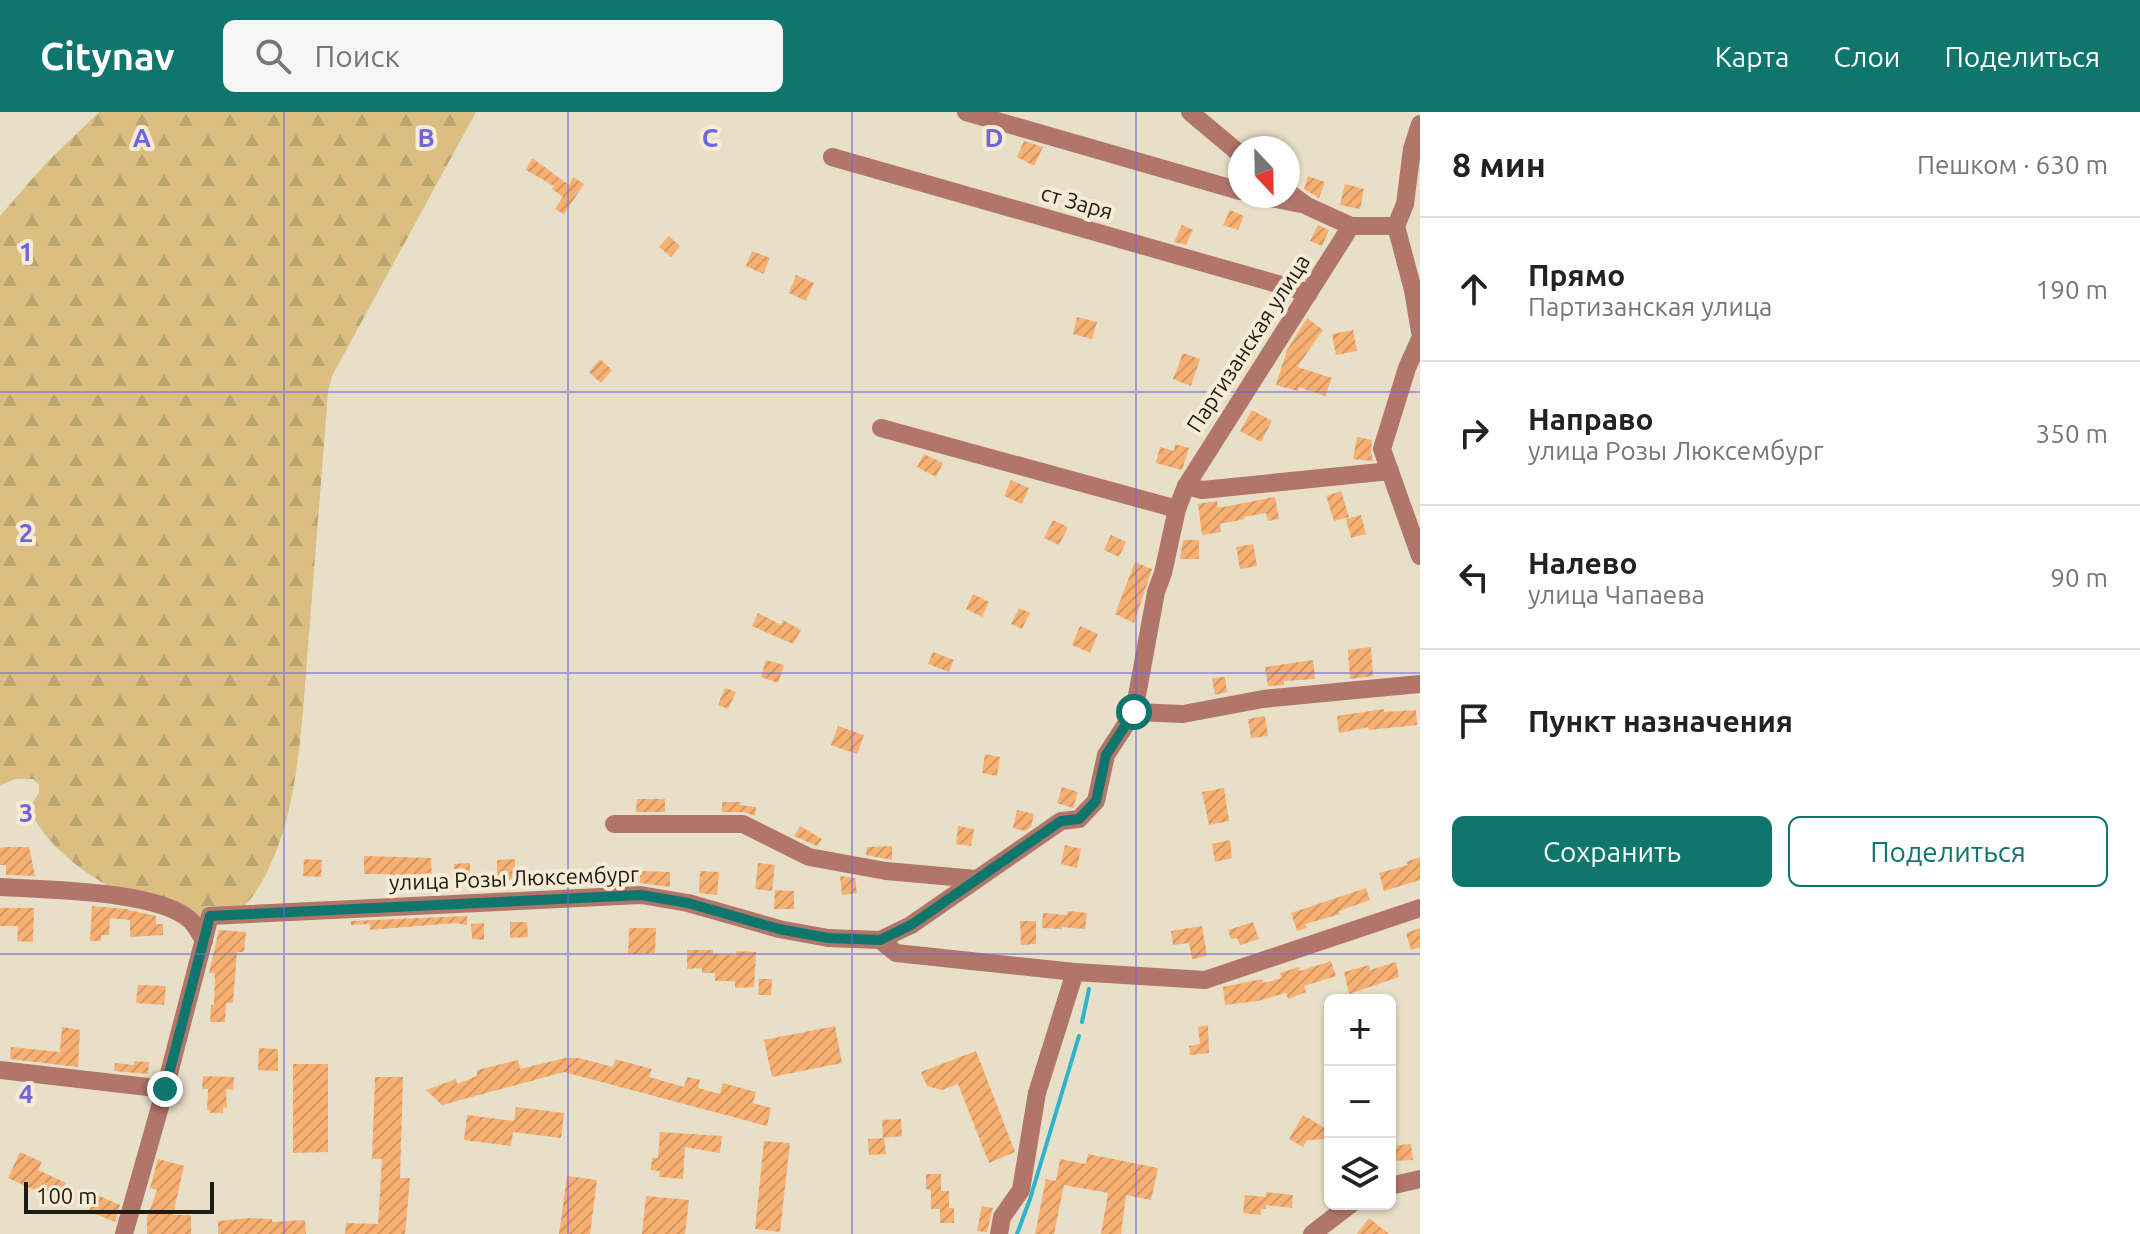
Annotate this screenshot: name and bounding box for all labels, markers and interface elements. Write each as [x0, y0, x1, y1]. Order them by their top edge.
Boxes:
search box [223, 20, 783, 92]
icon: search [251, 34, 295, 78]
text: Citynav [40, 35, 175, 77]
text: Поиск [315, 39, 400, 73]
text: Карта [1715, 41, 1789, 72]
text: Слои [1833, 41, 1900, 72]
text: Поделиться [1944, 41, 2100, 72]
text: A [133, 123, 152, 152]
text: B [417, 123, 435, 152]
text: C [702, 123, 719, 152]
text: D [985, 123, 1003, 152]
north arrow [1228, 136, 1300, 208]
text: 8 мин [1452, 145, 1546, 183]
text: Пешком · 630 m [1917, 150, 2108, 179]
street label: ст Заря [1038, 179, 1116, 224]
text: 1 [19, 237, 33, 266]
street label: Партизанская улица [1181, 249, 1314, 436]
text: Прямо [1528, 258, 1625, 292]
icon: ahead [1452, 267, 1496, 311]
text: 190 m [2036, 275, 2108, 304]
text: Партизанская улица [1528, 292, 1772, 321]
text: Направо [1528, 402, 1654, 436]
icon: right [1452, 411, 1496, 455]
text: 350 m [2036, 419, 2108, 448]
text: улица Розы Люксембург [1528, 436, 1824, 465]
text: 2 [19, 518, 33, 547]
text: Налево [1528, 546, 1638, 580]
icon: left [1452, 555, 1496, 599]
text: 90 m [2050, 563, 2108, 592]
text: улица Чапаева [1528, 580, 1705, 609]
route start [1116, 694, 1152, 730]
icon: arrive [1452, 699, 1496, 743]
text: Пункт назначения [1528, 704, 1793, 738]
text: 3 [19, 798, 33, 827]
button: Сохранить [1452, 816, 1772, 887]
button: Поделиться [1788, 816, 2108, 887]
street label: улица Розы Люксембург [389, 861, 639, 894]
map controls [1324, 994, 1396, 1210]
button: + [1324, 994, 1396, 1066]
button: − [1324, 1066, 1396, 1138]
route end [147, 1071, 183, 1107]
text: 4 [19, 1079, 33, 1108]
button: layers [1324, 1138, 1396, 1210]
scale bar [24, 1178, 214, 1214]
text: 100 m [36, 1183, 97, 1208]

